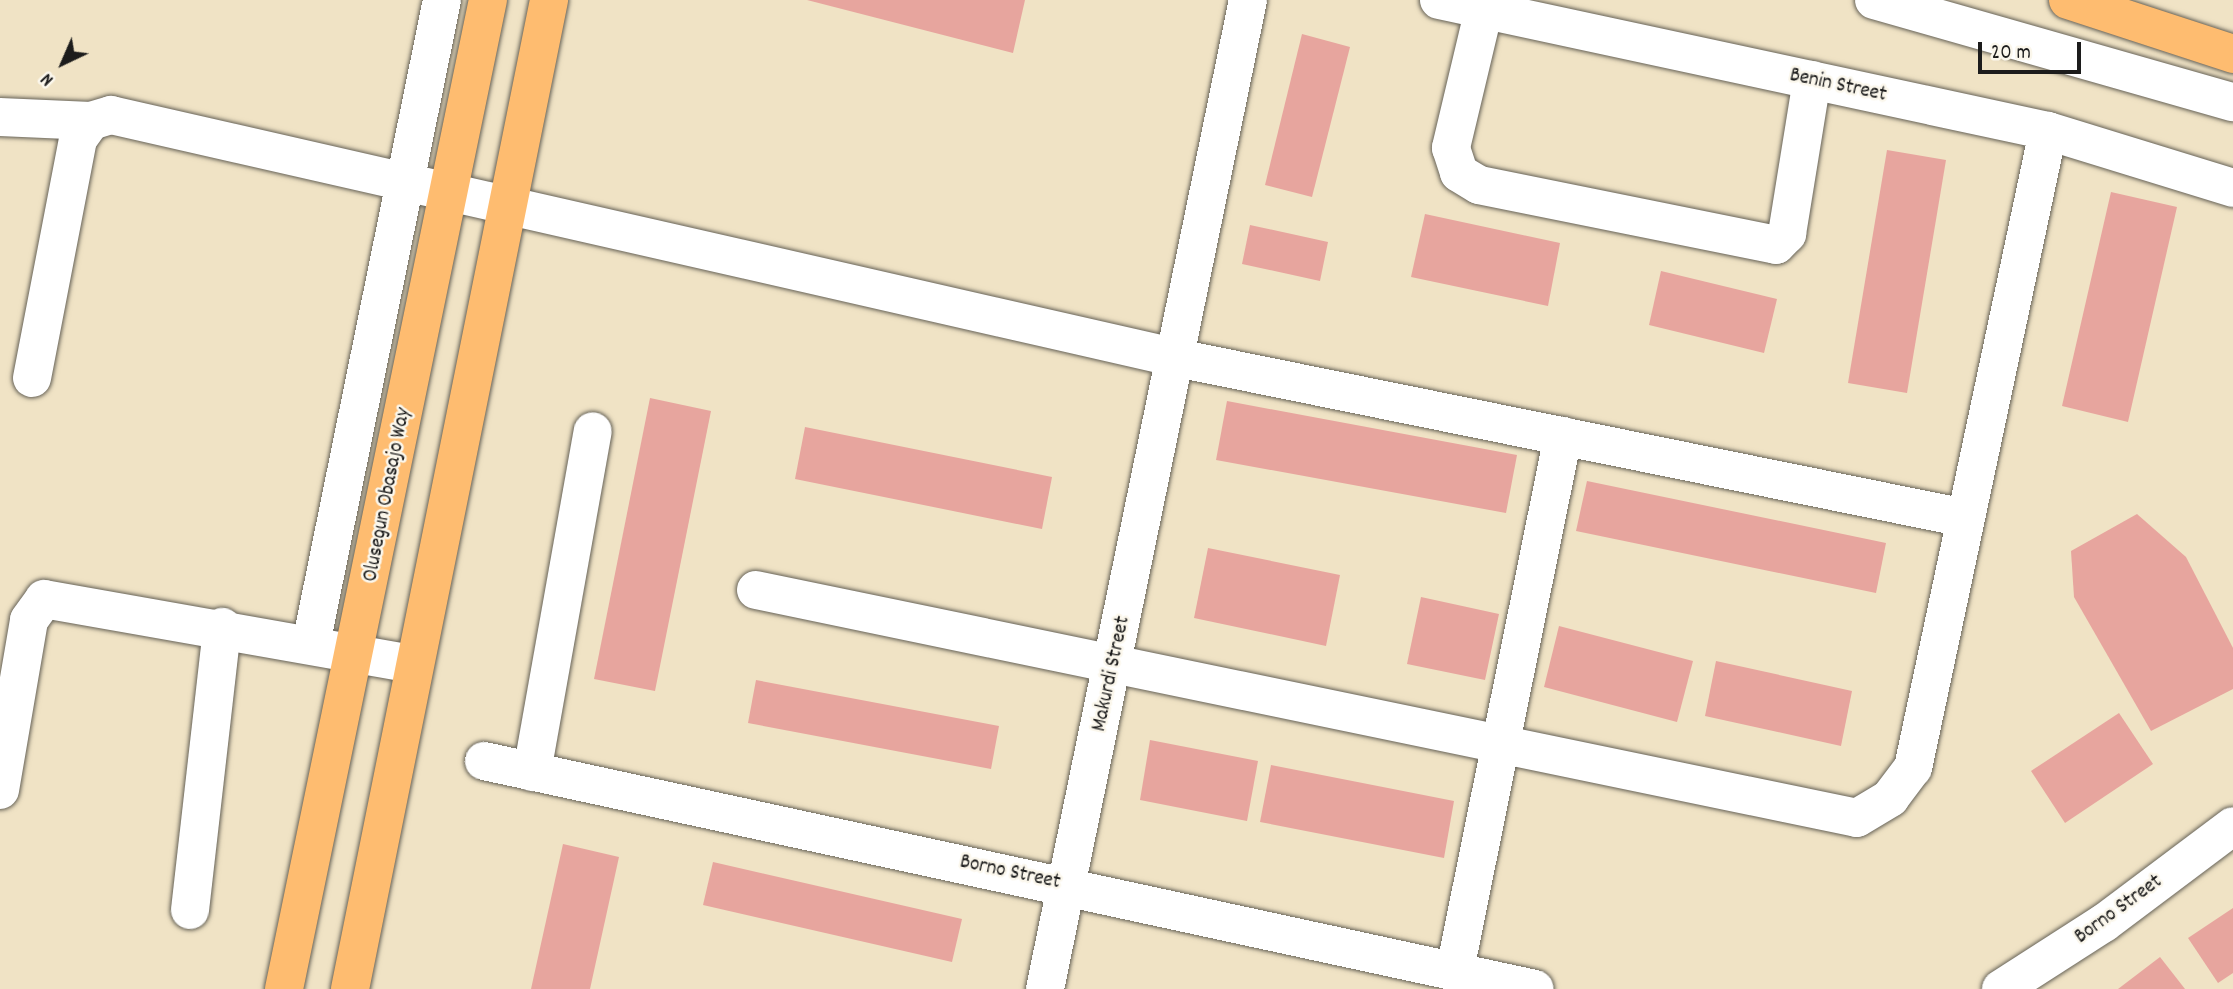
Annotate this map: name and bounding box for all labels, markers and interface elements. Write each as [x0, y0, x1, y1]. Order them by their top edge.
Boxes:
north arrow [28, 28, 98, 98]
scale bar [1981, 28, 2084, 72]
text: 20 m [1991, 39, 2031, 69]
street label: Benin Street [1787, 63, 1889, 109]
text: N [35, 65, 61, 91]
street label: Olusegun Obasajo Way [359, 406, 417, 584]
street label: Makurdi Street [1087, 614, 1137, 734]
street label: Borno Street [958, 850, 1062, 896]
street label: Borno Street [2070, 870, 2168, 950]

